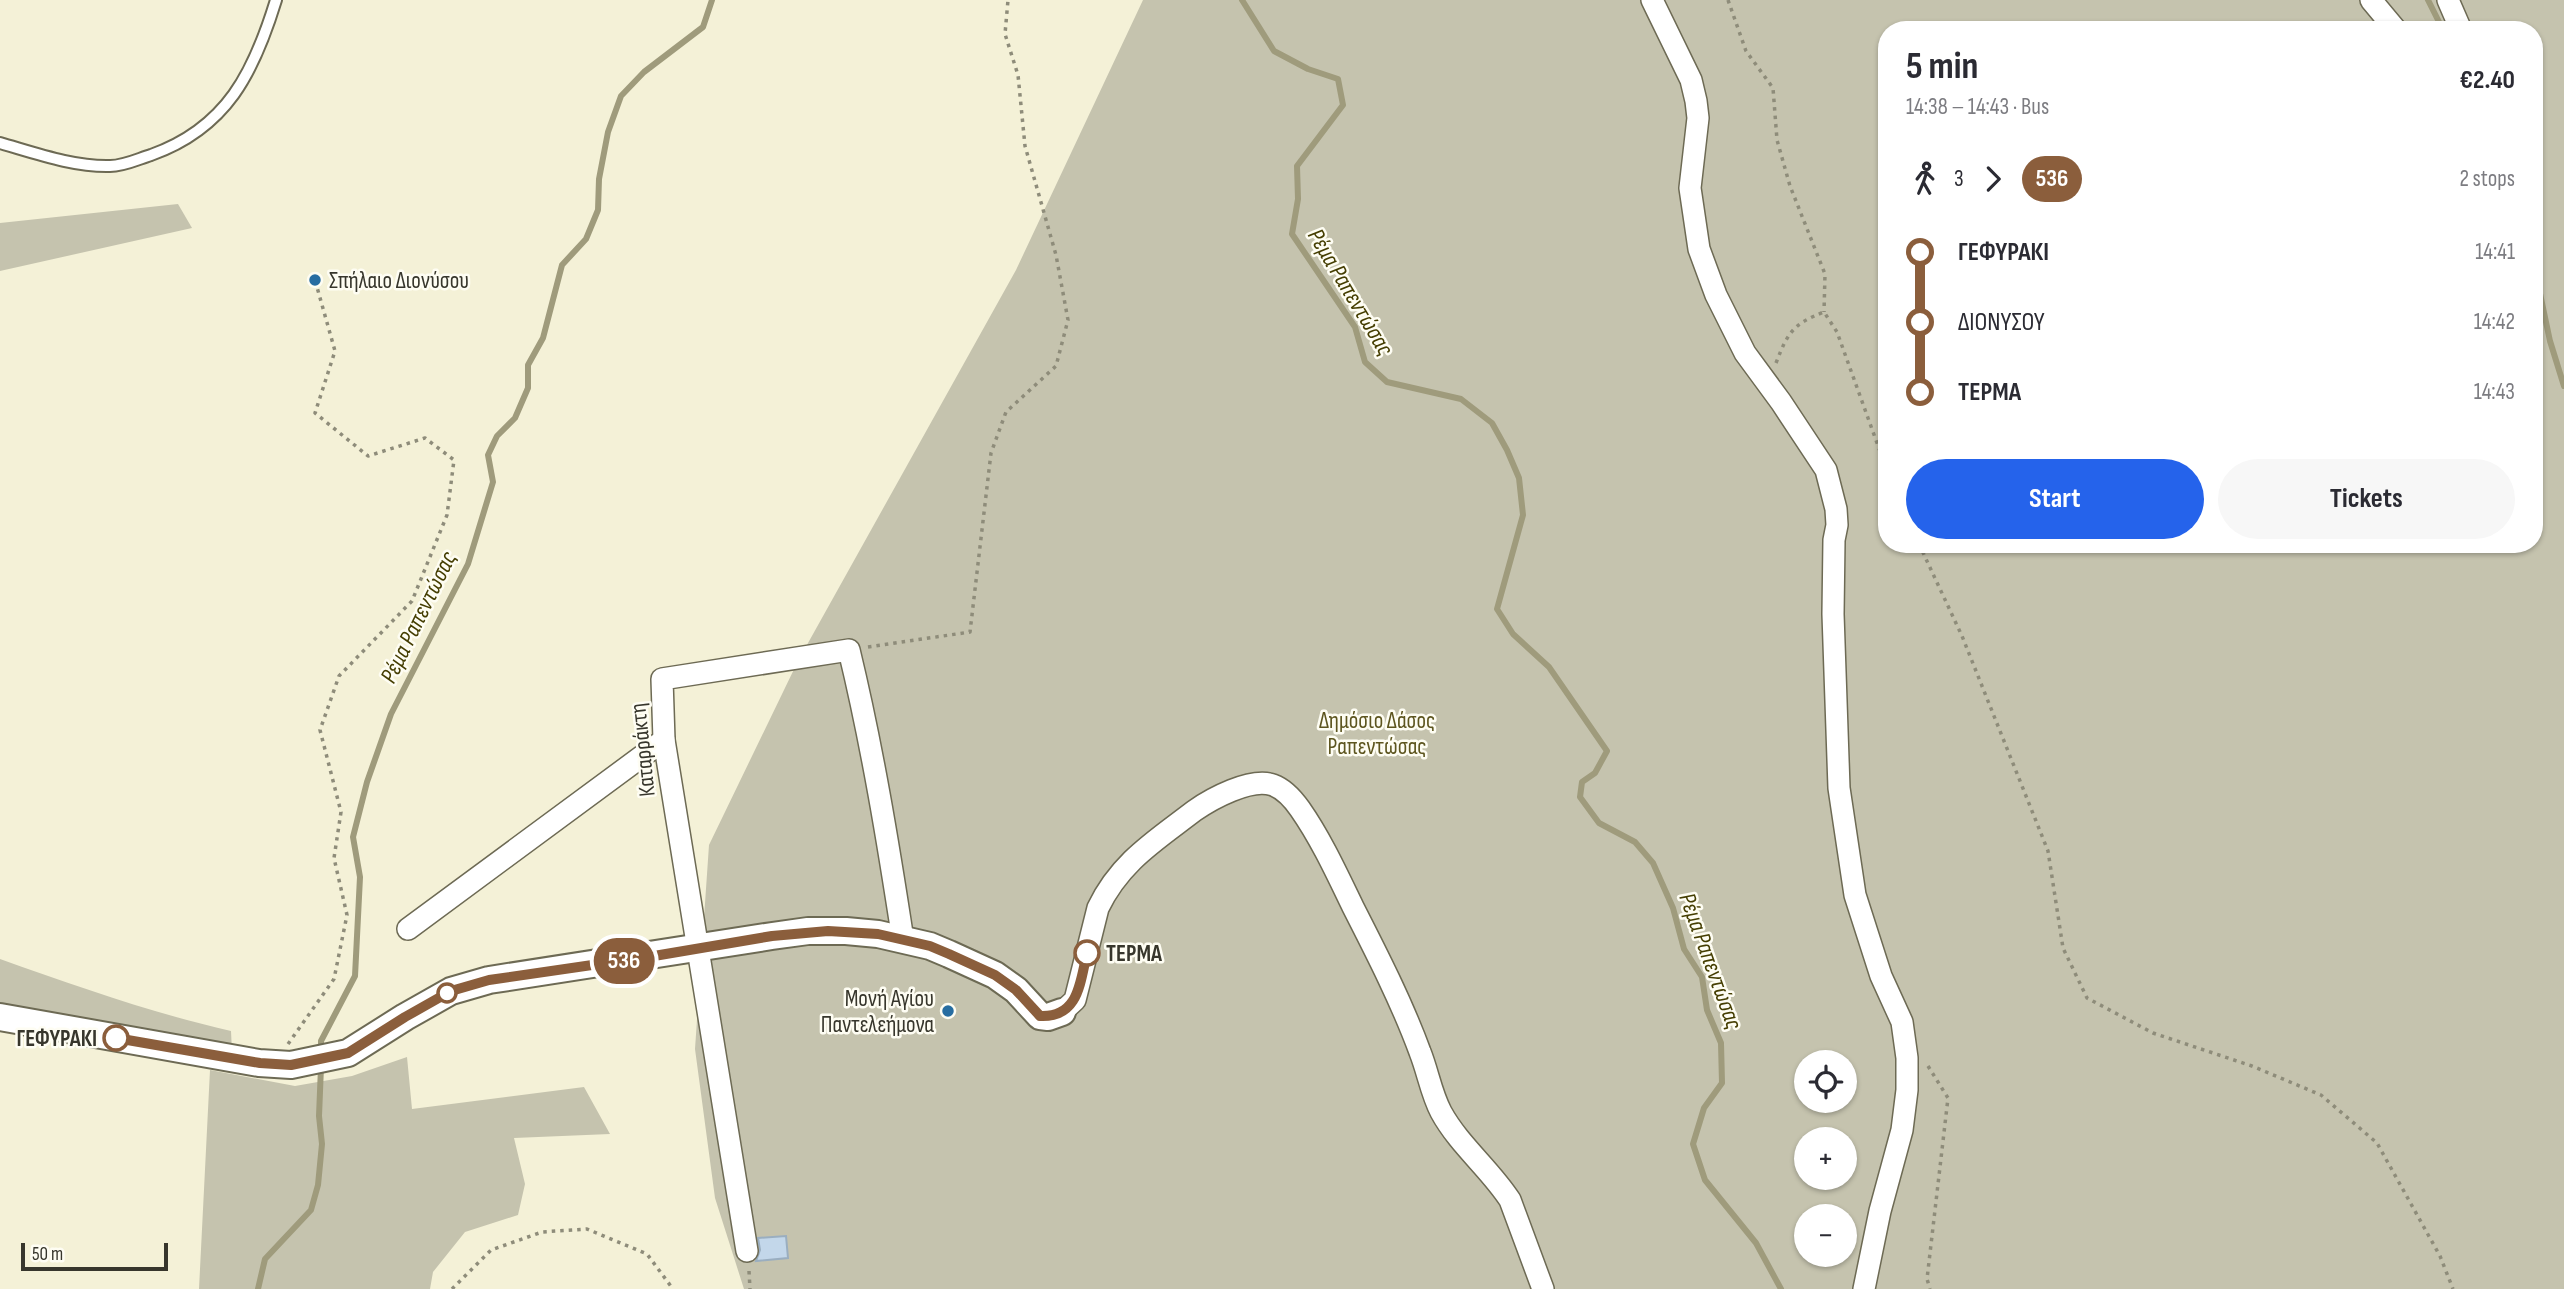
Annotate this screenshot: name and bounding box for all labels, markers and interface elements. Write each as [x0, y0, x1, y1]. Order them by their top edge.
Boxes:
text: 5 min [1906, 44, 1978, 89]
text: €2.40 [2459, 65, 2515, 96]
text: 14:38 – 14:43 · Bus [1906, 93, 2049, 121]
icon: walk [1906, 160, 1944, 198]
icon: forward [1974, 160, 2012, 198]
text: 536 [2036, 164, 2068, 193]
text: 3 [1954, 165, 1964, 193]
text: 2 stops [2459, 165, 2515, 193]
water label: Ρέμα Ραπεντώσας [1301, 224, 1400, 362]
text: ΓΕΦΥΡΑΚΙ [1958, 237, 2049, 268]
text: 14:41 [2475, 238, 2515, 266]
place label: Σπήλαιο Διονύσου [329, 267, 469, 295]
marker: Σπήλαιο Διονύσου [307, 272, 323, 288]
text: ΔΙΟΝΥΣΟΥ [1958, 307, 2045, 338]
text: 14:42 [2474, 308, 2515, 336]
text: ΤΕΡΜΑ [1958, 377, 2021, 408]
text: 14:43 [2474, 378, 2515, 406]
button: Start [1906, 459, 2204, 539]
button: Tickets [2218, 459, 2515, 539]
water label: Ρέμα Ραπεντώσας [374, 546, 463, 688]
street label: Καταρράκτη [624, 702, 662, 798]
park label: Δημόσιο Δάσος Ραπεντώσας [1319, 707, 1435, 761]
water label: Ρέμα Ραπεντώσας [1672, 889, 1749, 1034]
line badge: 536 [584, 938, 664, 984]
marker: ΤΕΡΜΑ [1074, 940, 1100, 966]
place label: ΤΕΡΜΑ [1106, 940, 1163, 968]
text: 536 [608, 946, 640, 975]
unlabelled marker [437, 983, 457, 1003]
place label: Μονή Αγίου Παντελεήμονα [821, 985, 934, 1039]
marker: Μονή Αγίου Παντελεήμονα [940, 1003, 956, 1019]
place label: ΓΕΦΥΡΑΚΙ [16, 1025, 97, 1053]
marker: ΓΕΦΥΡΑΚΙ [103, 1025, 129, 1051]
map controls [1794, 1050, 1857, 1267]
button: locate [1794, 1050, 1857, 1113]
button: + [1794, 1127, 1857, 1190]
button: − [1794, 1204, 1857, 1267]
scale bar [21, 1240, 168, 1272]
text: 50 m [32, 1243, 63, 1266]

